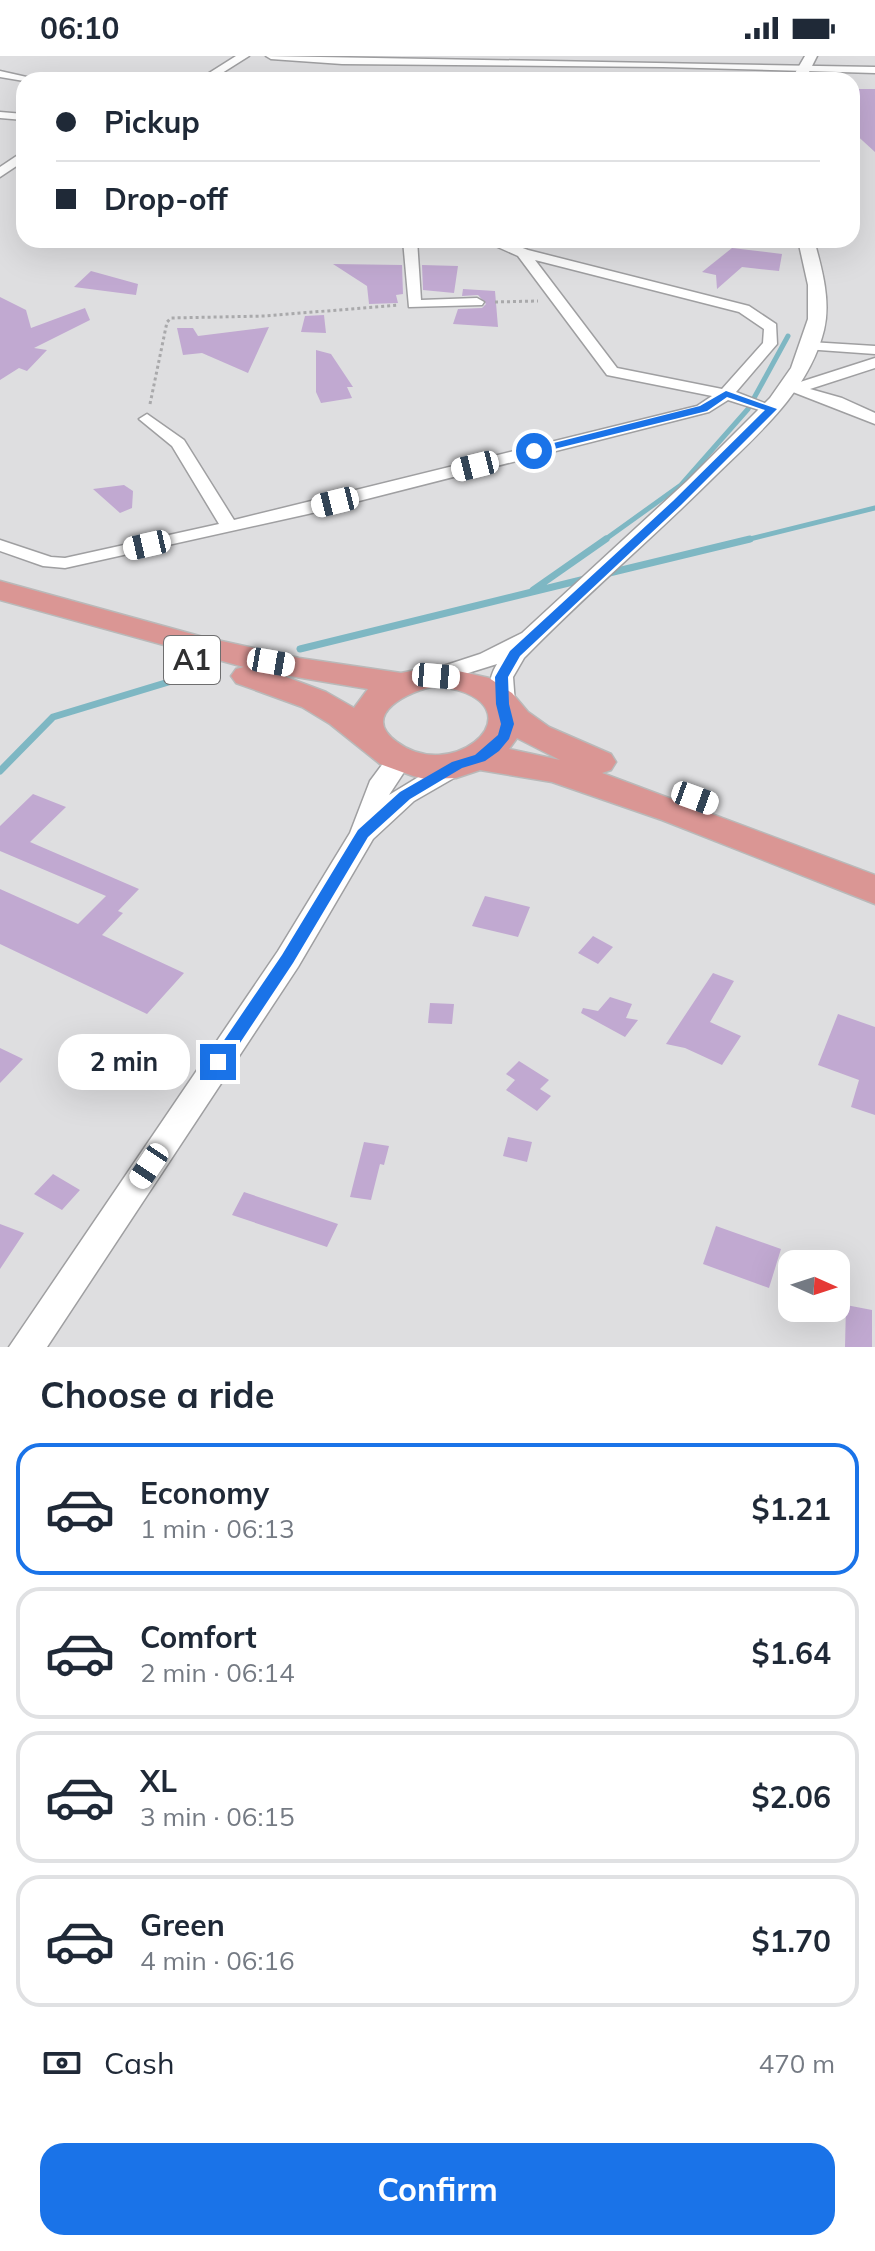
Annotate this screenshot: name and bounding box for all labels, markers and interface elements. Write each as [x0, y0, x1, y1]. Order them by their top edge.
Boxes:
text: 06:10 [40, 9, 119, 47]
text: Pickup [104, 103, 200, 141]
text: Drop-off [104, 180, 228, 218]
route start [516, 433, 552, 469]
car [449, 449, 501, 483]
car [309, 485, 361, 519]
car [121, 528, 173, 562]
road number: A1 [164, 636, 220, 684]
car [245, 646, 297, 678]
car [411, 662, 461, 690]
car [668, 779, 722, 817]
callout: 2 min [58, 1034, 190, 1090]
route end [200, 1044, 236, 1080]
text: 2 min [90, 1045, 158, 1078]
car [126, 1139, 172, 1193]
north arrow [778, 1250, 850, 1322]
map controls [778, 1250, 850, 1322]
text: Choose a ride [40, 1372, 274, 1417]
icon: car [44, 1473, 116, 1545]
text: Economy [140, 1474, 269, 1512]
text: $1.21 [752, 1490, 831, 1528]
text: 1 min · 06:13 [140, 1512, 295, 1545]
icon: car [44, 1617, 116, 1689]
text: Comfort [140, 1618, 257, 1656]
text: $1.64 [752, 1634, 831, 1672]
text: 2 min · 06:14 [140, 1656, 295, 1689]
icon: car [44, 1761, 116, 1833]
text: XL [140, 1762, 177, 1800]
text: $2.06 [752, 1778, 831, 1816]
text: 3 min · 06:15 [140, 1800, 295, 1833]
icon: car [44, 1905, 116, 1977]
text: Green [140, 1906, 225, 1944]
text: $1.70 [752, 1922, 831, 1960]
text: 4 min · 06:16 [140, 1944, 295, 1977]
icon: cash [40, 2041, 84, 2085]
text: Cash [104, 2044, 175, 2082]
text: 470 m [759, 2047, 835, 2080]
button: Confirm [40, 2143, 835, 2235]

